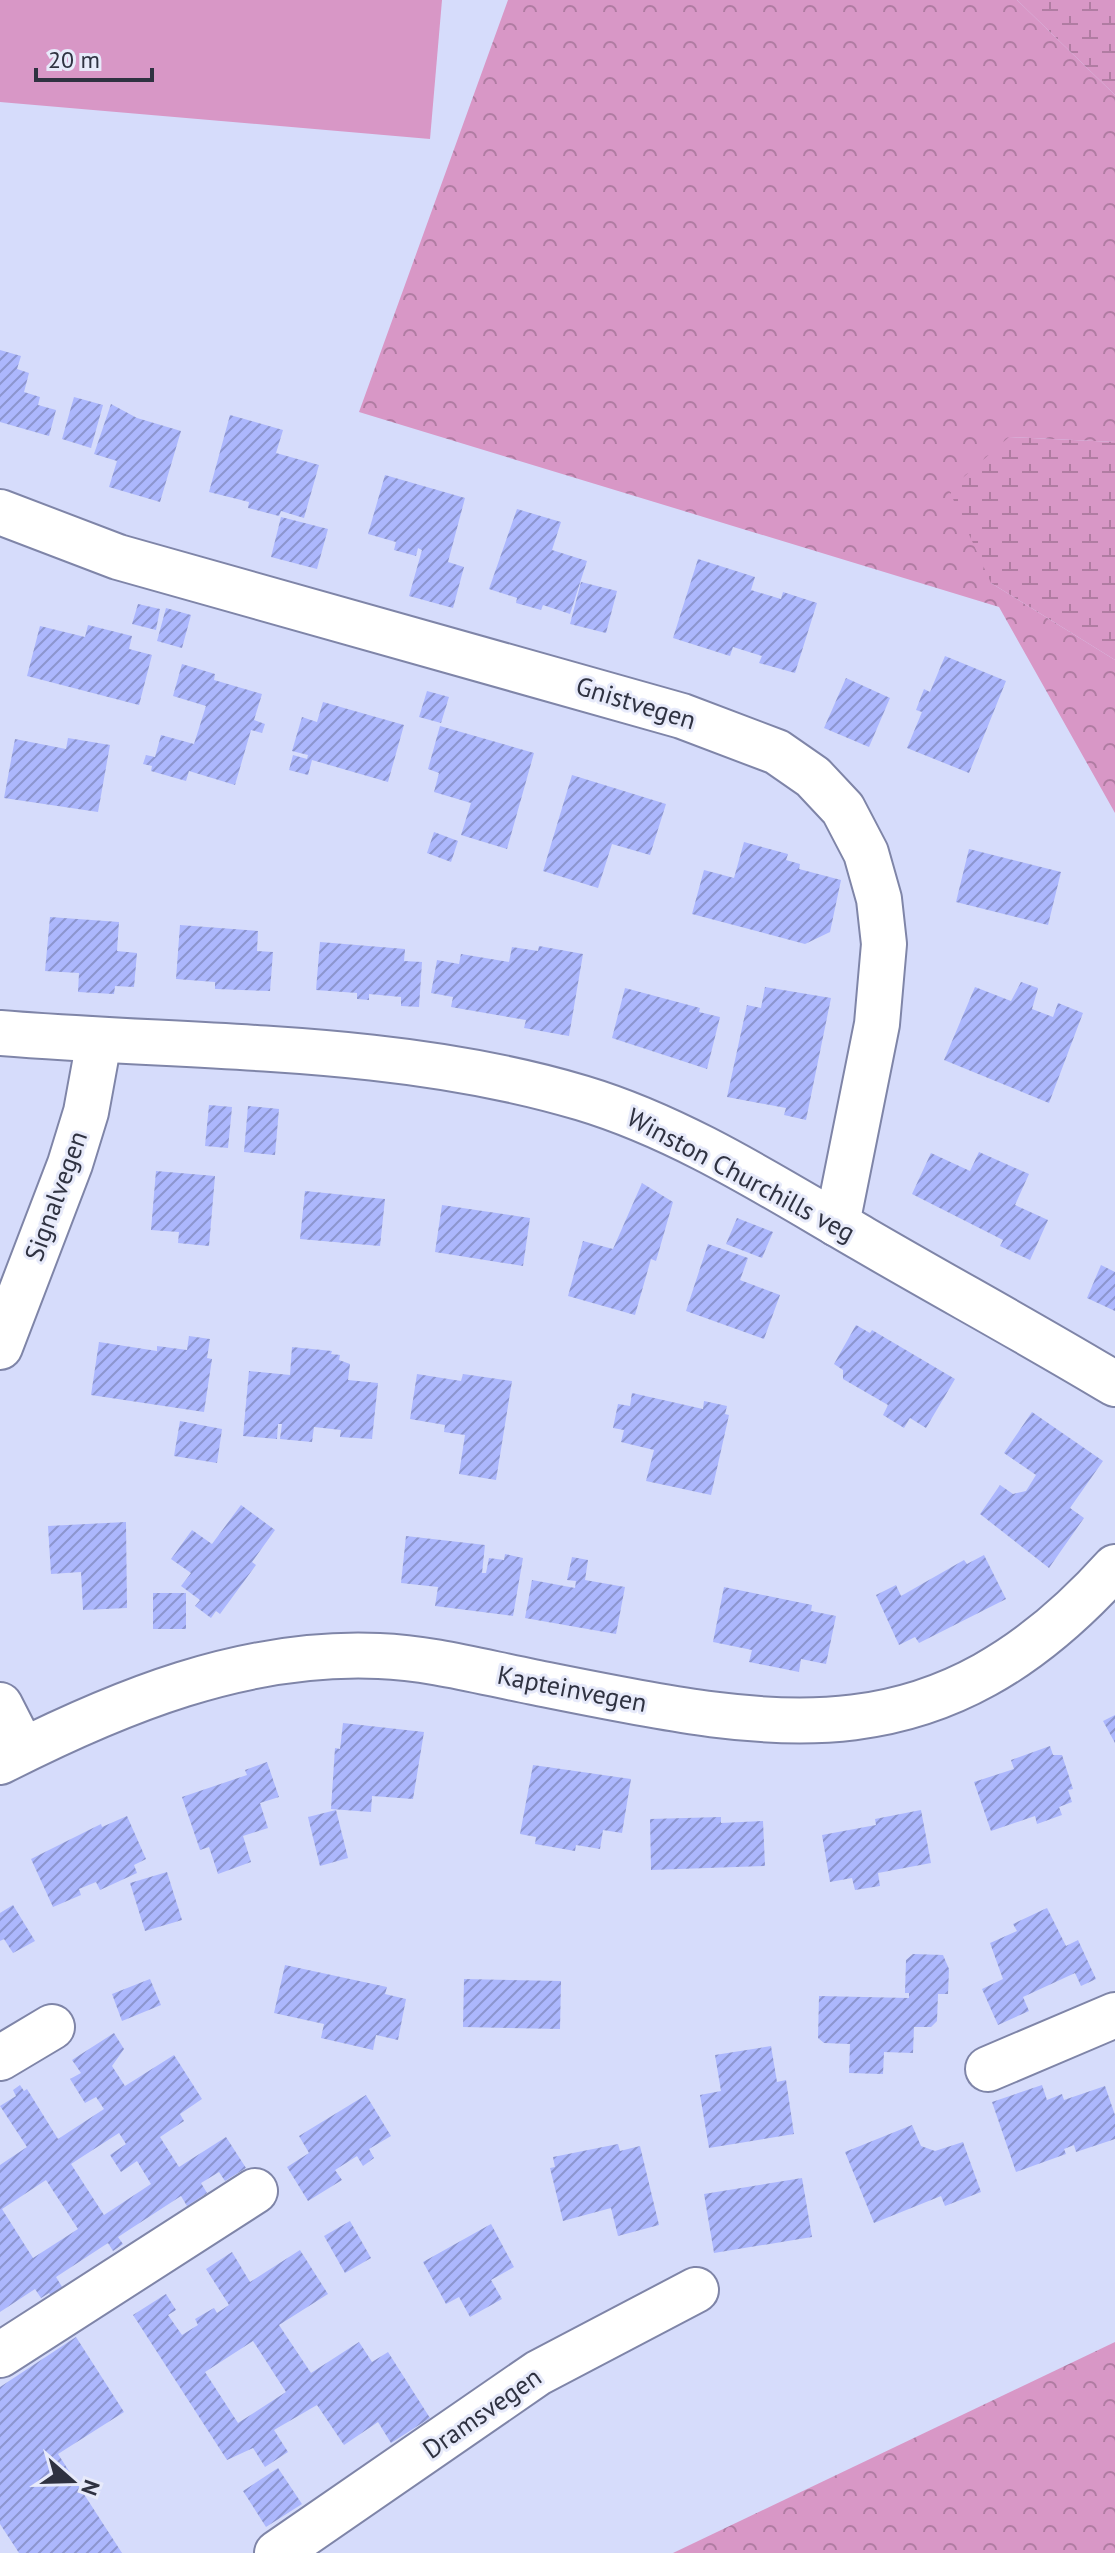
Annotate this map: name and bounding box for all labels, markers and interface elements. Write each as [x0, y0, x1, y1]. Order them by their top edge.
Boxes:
scale bar [36, 32, 152, 82]
text: 20 m [48, 44, 100, 75]
street label: Gnistvegen [572, 669, 700, 736]
street label: Winston Churchills veg [621, 1100, 861, 1249]
street label: Signalvegen [17, 1126, 94, 1265]
street label: Kapteinvegen [495, 1658, 650, 1719]
street label: Dramsvegen [416, 2360, 547, 2465]
north arrow [32, 2441, 112, 2521]
text: N [75, 2476, 106, 2499]

